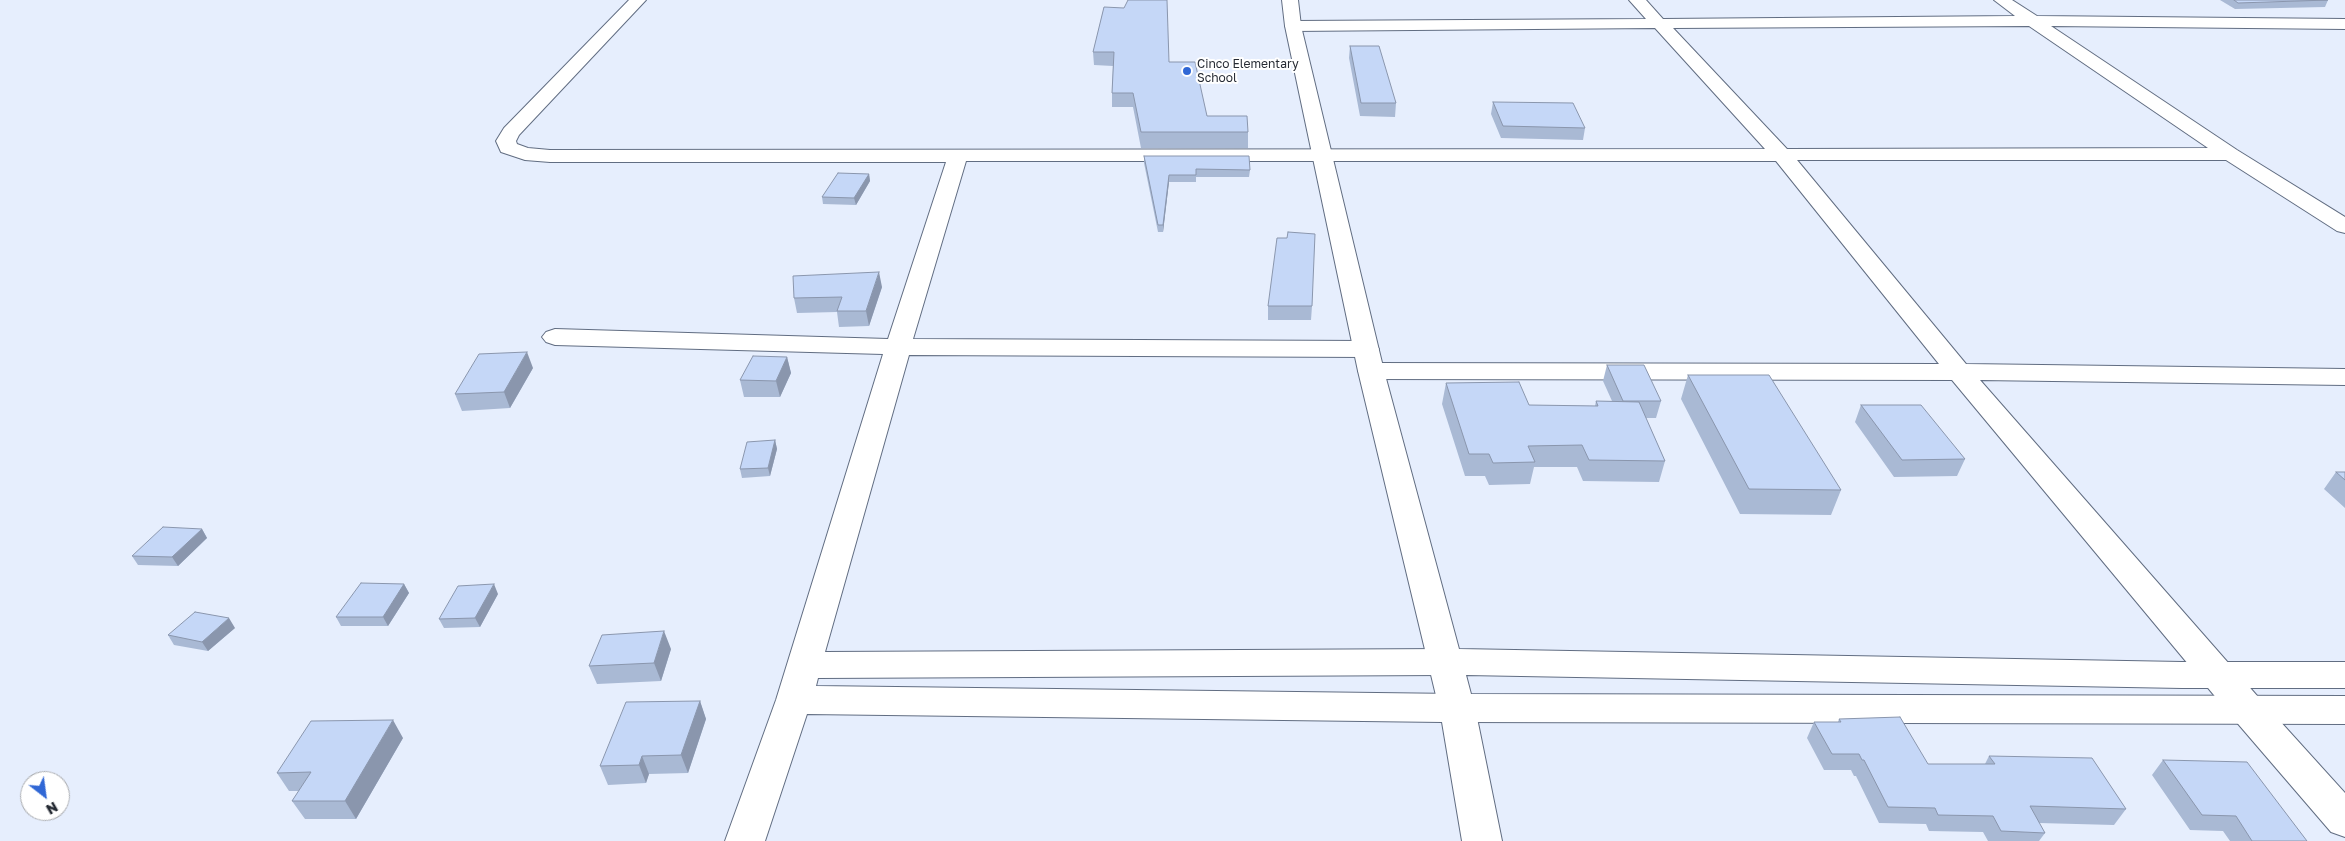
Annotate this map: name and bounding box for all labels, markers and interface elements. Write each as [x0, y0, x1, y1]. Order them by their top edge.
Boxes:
place label: Cinco Elementary School [1197, 57, 1299, 85]
marker: Cinco Elementary School [1181, 65, 1193, 77]
north arrow [20, 771, 70, 821]
text: N [43, 799, 61, 819]

